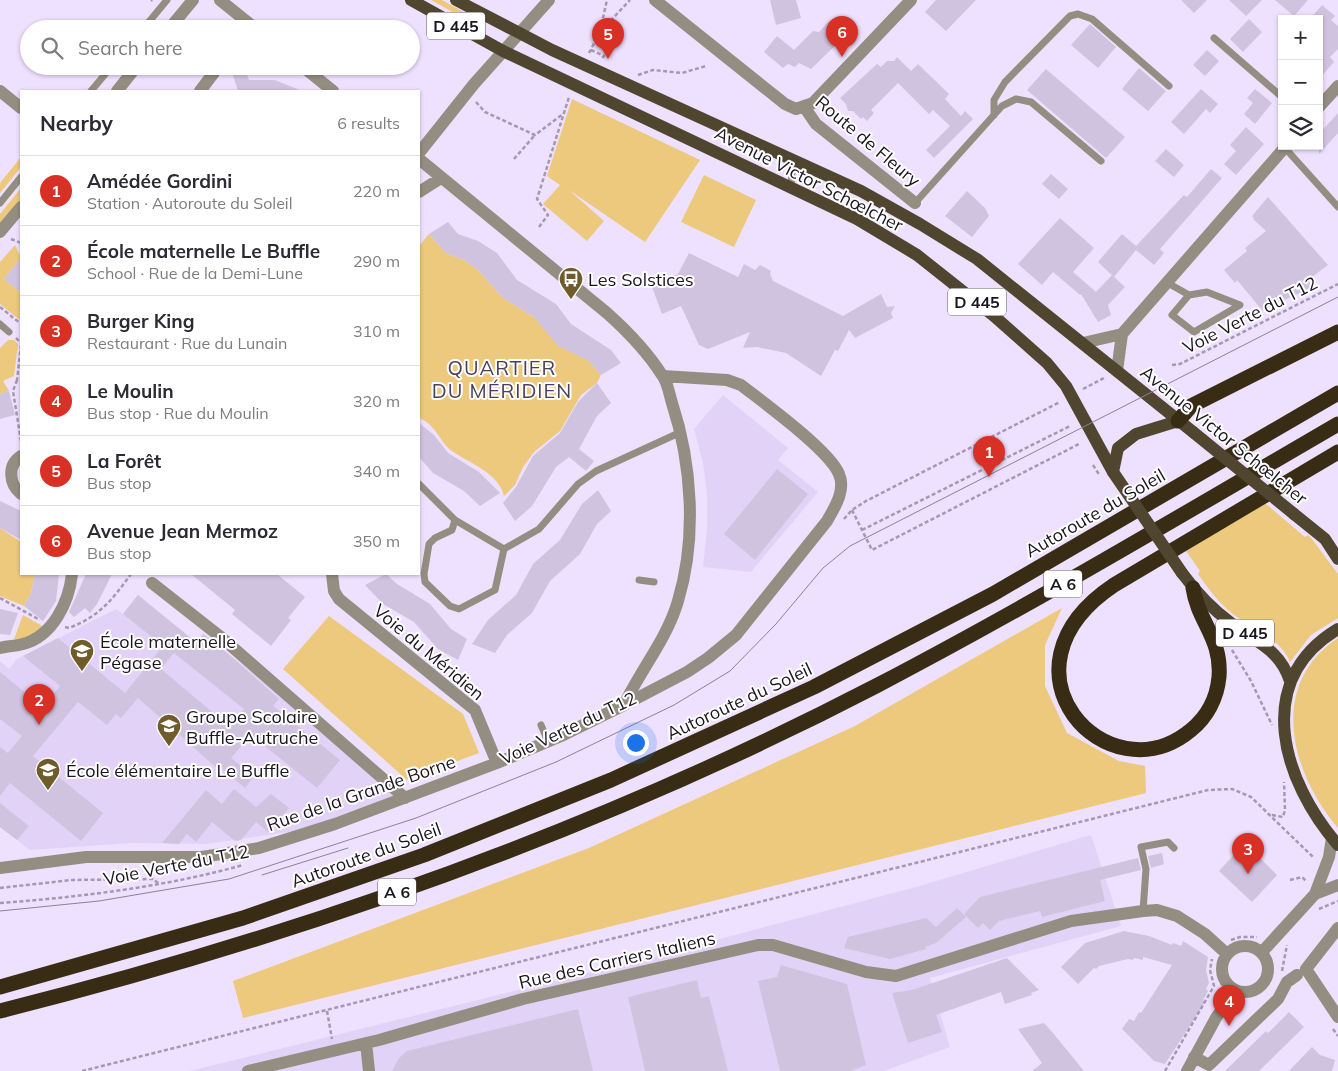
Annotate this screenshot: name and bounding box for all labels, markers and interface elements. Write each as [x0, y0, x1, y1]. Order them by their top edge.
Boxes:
road number: D 445 [427, 12, 485, 40]
map controls [1278, 15, 1323, 150]
button: + [1278, 15, 1323, 60]
pin: 6 [826, 16, 858, 57]
pin: 5 [592, 18, 624, 59]
search box [20, 20, 420, 75]
icon: search [38, 34, 66, 62]
text: Search here [78, 36, 182, 60]
button: − [1278, 60, 1323, 105]
street label: Route de Fleury [811, 90, 926, 192]
button: layers [1278, 105, 1323, 150]
text: Nearby [40, 110, 113, 136]
text: 6 results [337, 113, 400, 133]
street label: Avenue Victor Schœlcher [711, 121, 907, 237]
text: Amédée Gordini [87, 169, 232, 193]
text: 1 [51, 181, 61, 201]
text: 220 m [353, 181, 400, 201]
text: Station · Autoroute du Soleil [87, 193, 292, 213]
text: École maternelle Le Buffle [87, 239, 320, 263]
text: 2 [51, 251, 61, 271]
text: 290 m [353, 251, 400, 271]
text: School · Rue de la Demi-Lune [87, 263, 303, 283]
bus stop icon: Les Solstices [558, 266, 584, 300]
place label: Les Solstices [588, 268, 694, 291]
street label: Voie Verte du T12 [1179, 271, 1321, 359]
road number: D 445 [948, 288, 1006, 316]
text: Burger King [87, 309, 195, 333]
text: 3 [51, 321, 61, 341]
text: 310 m [353, 321, 400, 341]
text: Restaurant · Rue du Lunain [87, 333, 287, 353]
district label: QUARTIER DU MÉRIDIEN [432, 355, 572, 403]
street label: Avenue Victor Schœlcher [1136, 360, 1313, 510]
text: Le Moulin [87, 379, 174, 403]
text: 4 [51, 391, 61, 411]
text: 320 m [353, 391, 400, 411]
text: Bus stop · Rue du Moulin [87, 403, 269, 423]
pin: 1 [973, 436, 1005, 477]
text: La Forêt [87, 449, 161, 473]
text: 5 [51, 461, 61, 481]
text: 340 m [353, 461, 400, 481]
street label: Autoroute du Soleil [1021, 464, 1169, 562]
text: Bus stop [87, 473, 151, 493]
text: Avenue Jean Mermoz [87, 519, 278, 543]
text: 6 [51, 531, 61, 551]
text: 350 m [353, 531, 400, 551]
text: Bus stop [87, 543, 151, 563]
road number: A 6 [1044, 570, 1082, 598]
street label: Voie du Méridien [369, 599, 489, 705]
road number: D 445 [1216, 620, 1274, 646]
place label: École maternelle Pégase [100, 630, 236, 674]
school or university icon: École maternelle Pégase [69, 638, 95, 672]
street label: Autoroute du Soleil [663, 657, 815, 745]
pin: 2 [23, 684, 55, 725]
street label: Voie Verte du T12 [496, 686, 640, 770]
place label: Groupe Scolaire Buffle-Autruche [186, 705, 318, 749]
school or university icon: Groupe Scolaire Buffle-Autruche [156, 713, 182, 747]
your location [623, 730, 649, 756]
street label: Rue de la Grande Borne [264, 750, 458, 836]
school or university icon: École élémentaire Le Buffle [35, 757, 61, 791]
place label: École élémentaire Le Buffle [66, 759, 289, 782]
street label: Autoroute du Soleil [288, 817, 444, 893]
pin: 3 [1232, 833, 1264, 874]
street label: Voie Verte du T12 [101, 840, 251, 890]
road number: A 6 [378, 879, 416, 906]
street label: Rue des Carriers Italiens [516, 926, 718, 994]
pin: 4 [1213, 985, 1245, 1026]

